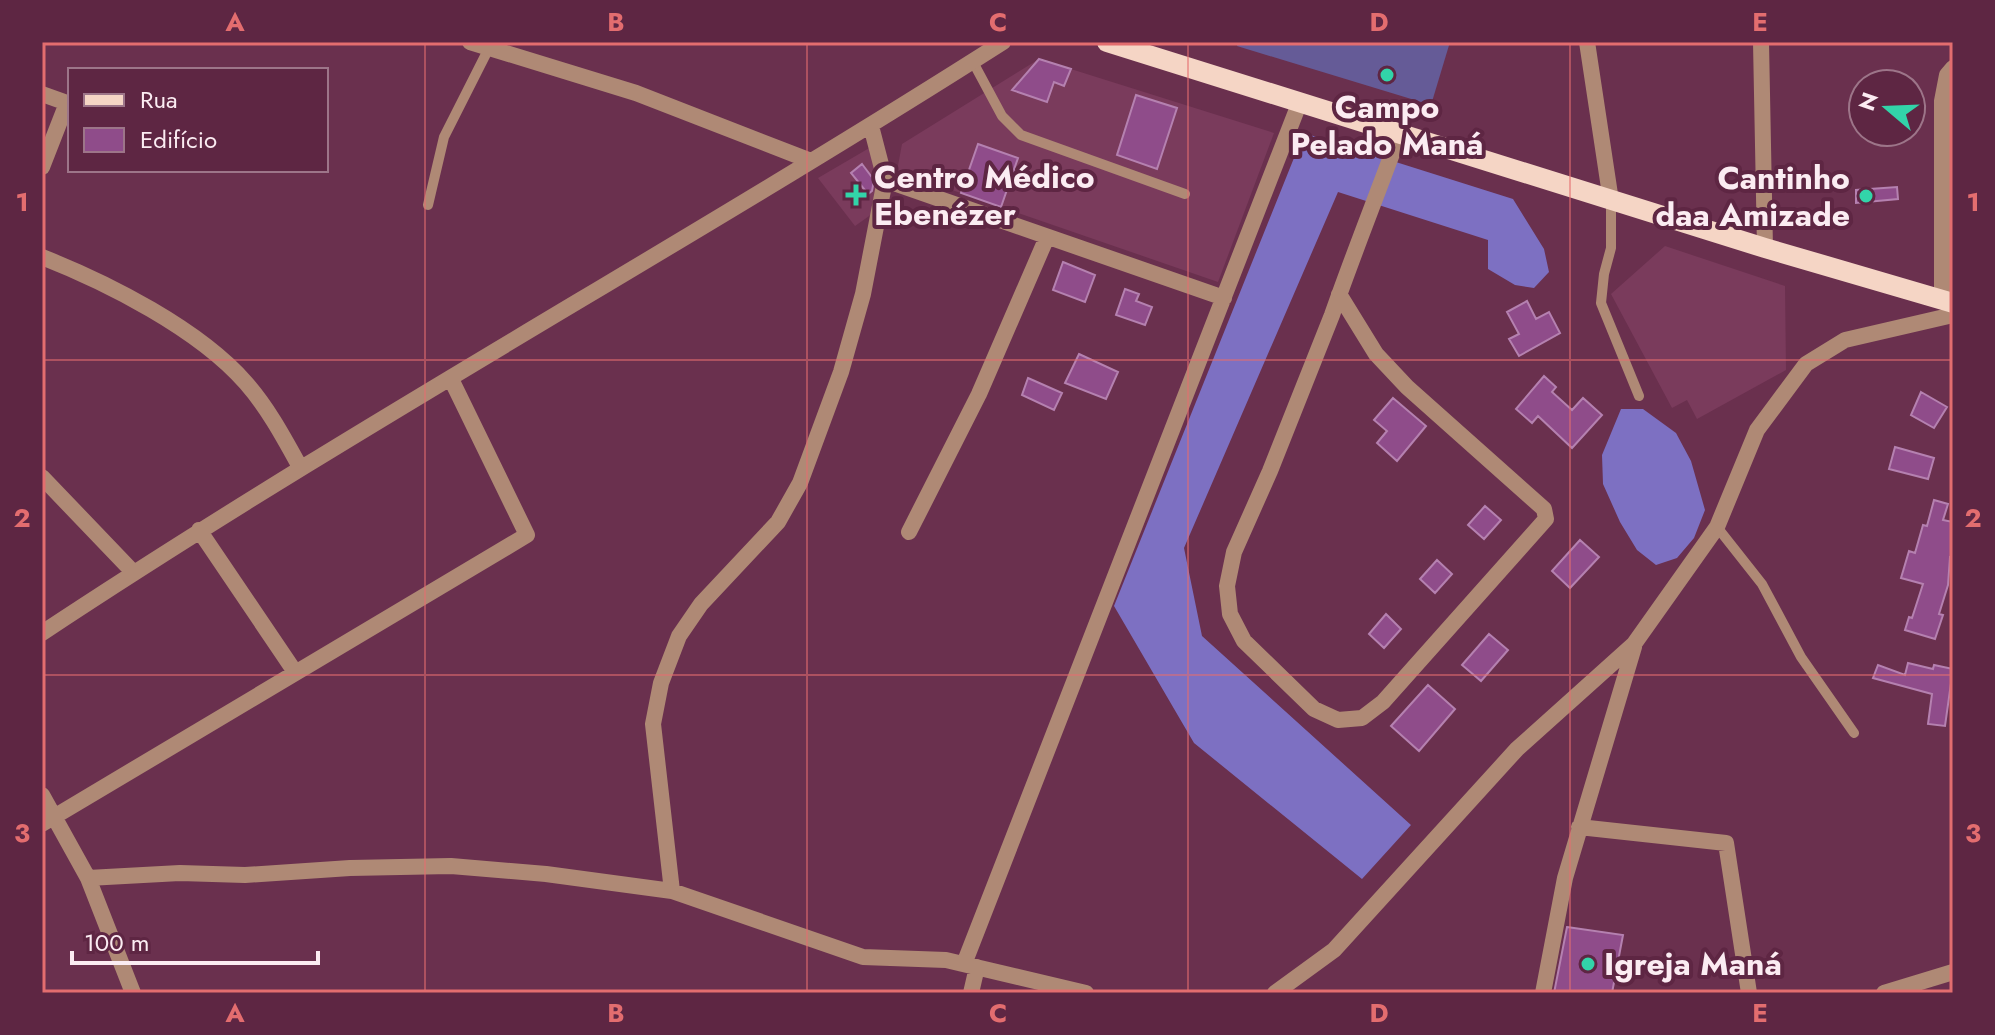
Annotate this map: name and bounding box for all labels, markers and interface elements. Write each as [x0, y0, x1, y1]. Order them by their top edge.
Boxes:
text: A [224, 3, 245, 41]
text: B [607, 3, 625, 41]
text: C [989, 3, 1007, 41]
text: D [1369, 3, 1389, 41]
text: E [1752, 3, 1768, 41]
marker: Campo Pelado Maná [1378, 66, 1396, 84]
legend [68, 68, 328, 172]
north arrow [1847, 68, 1927, 148]
text: Rua [140, 82, 178, 117]
place label: Campo Pelado Maná [1291, 84, 1484, 167]
text: N [1850, 88, 1886, 115]
text: Edifício [140, 122, 217, 157]
place label: Centro Médico Ebenézer [874, 154, 1095, 237]
place label: Cantinho daa Amizade [1656, 155, 1850, 238]
text: 1 [15, 183, 29, 221]
text: 1 [1966, 183, 1980, 221]
marker: Centro Médico Ebenézer [845, 184, 867, 206]
marker: Cantinho daa Amizade [1857, 187, 1875, 205]
text: 2 [13, 499, 31, 537]
text: 2 [1964, 499, 1982, 537]
text: 3 [14, 814, 30, 852]
text: 3 [1965, 814, 1981, 852]
scale bar [72, 915, 318, 965]
text: 100 m [84, 925, 150, 960]
place label: Igreja Maná [1604, 941, 1782, 987]
marker: Igreja Maná [1579, 955, 1597, 973]
text: A [224, 994, 245, 1032]
text: B [607, 994, 625, 1032]
text: C [989, 994, 1007, 1032]
text: D [1369, 994, 1389, 1032]
text: E [1752, 994, 1768, 1032]

